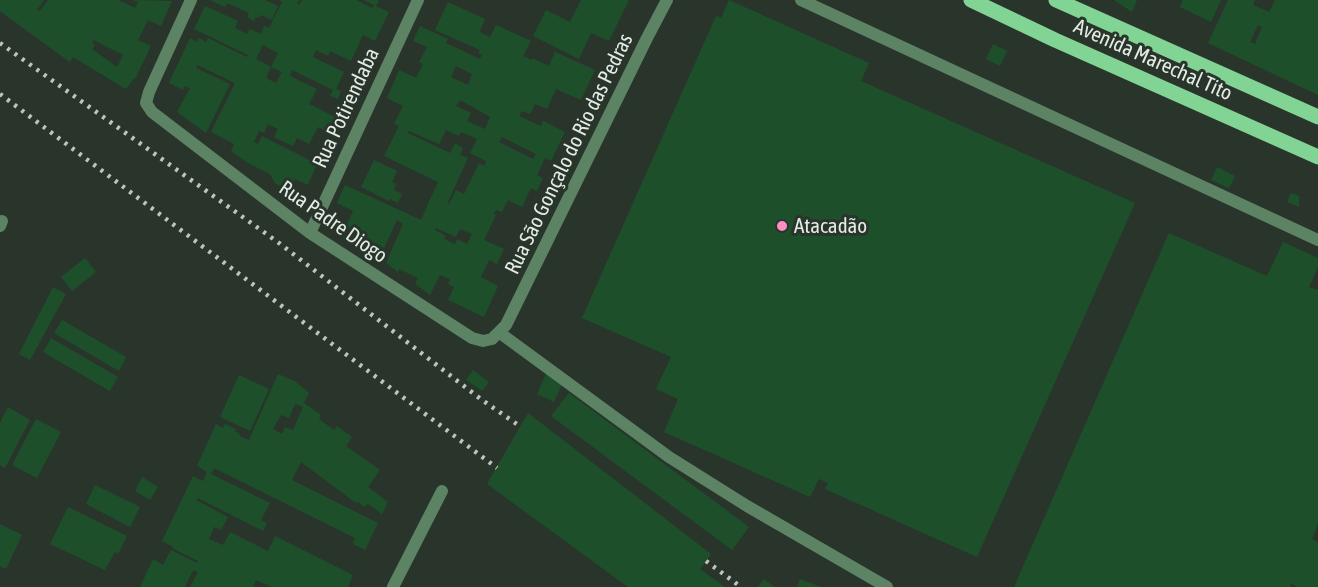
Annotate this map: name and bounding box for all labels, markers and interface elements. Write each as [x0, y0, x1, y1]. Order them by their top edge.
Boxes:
street label: Avenida Marechal Tito [1070, 14, 1236, 106]
street label: Rua São Gonçalo do Rio das Pedras [500, 30, 638, 278]
street label: Rua Potirendaba [307, 44, 385, 172]
street label: Rua Padre Diogo [274, 175, 392, 269]
place label: Atacadão [794, 213, 867, 239]
marker: Atacadão [775, 219, 789, 233]

